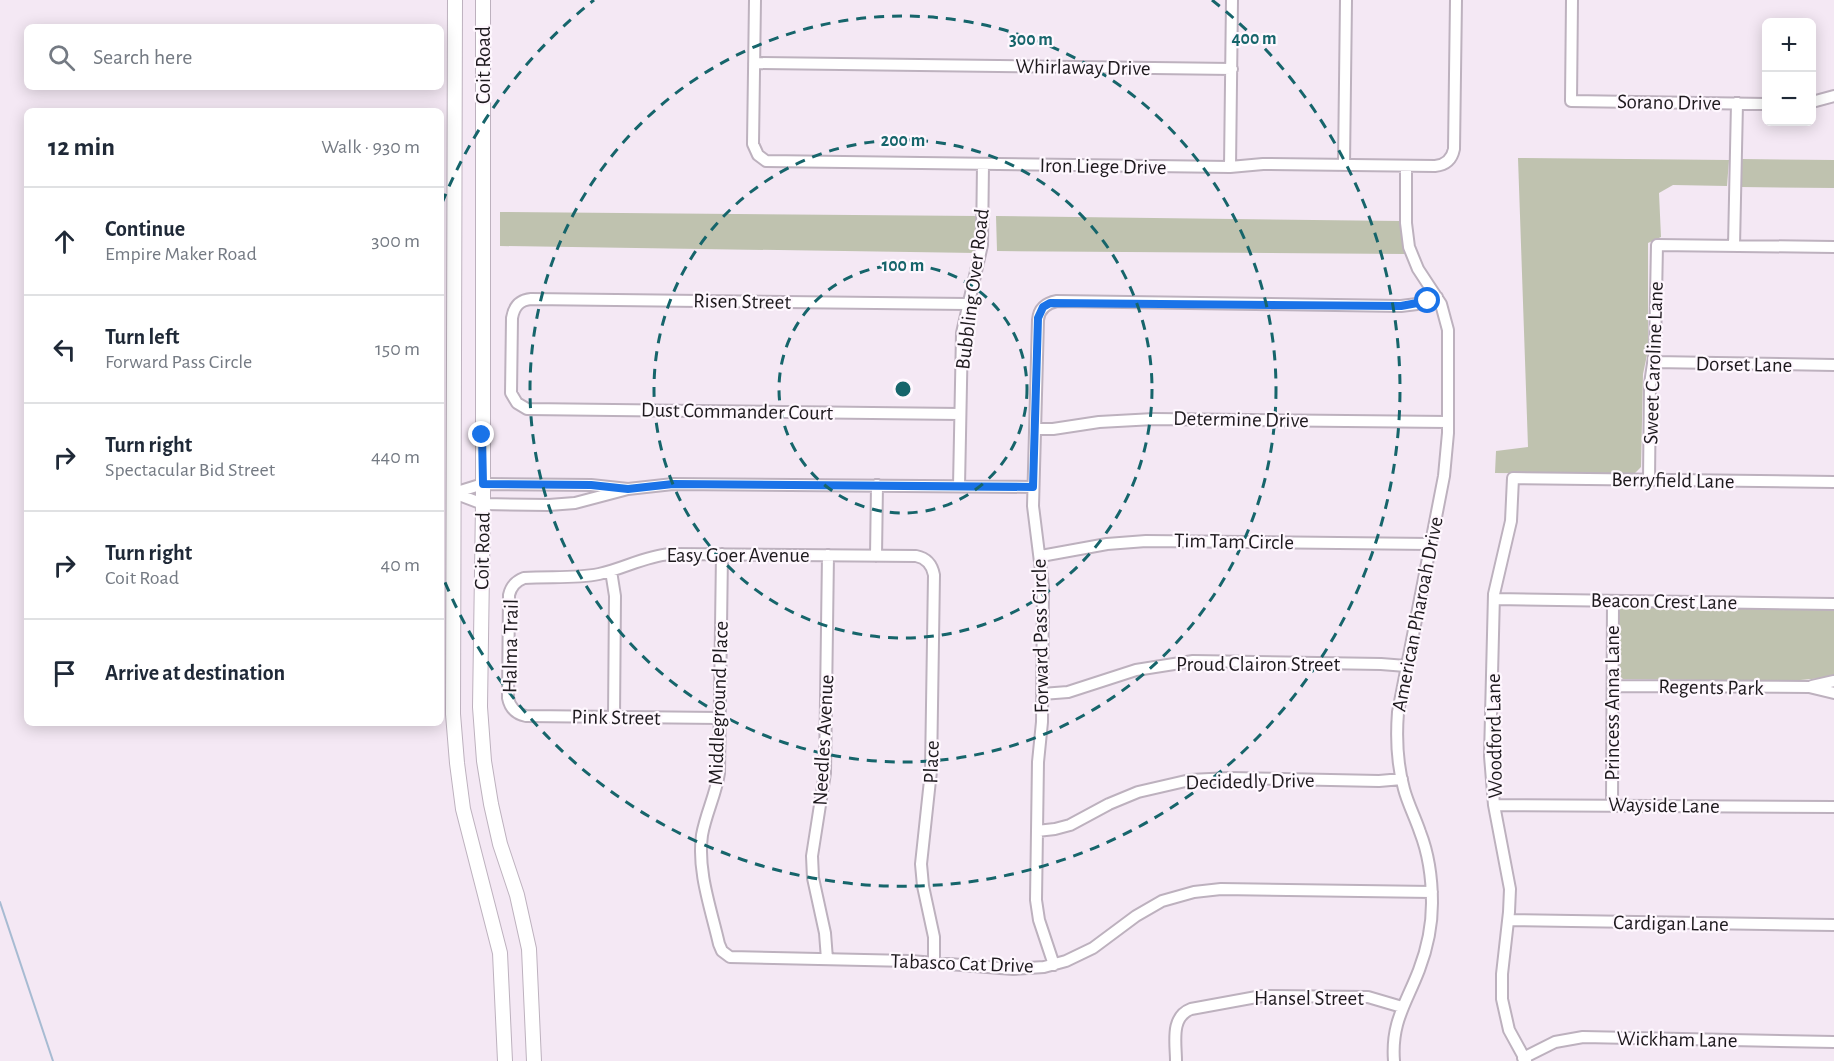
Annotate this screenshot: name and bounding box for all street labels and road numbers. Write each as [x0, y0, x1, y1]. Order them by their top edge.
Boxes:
street label: Coit Road [473, 26, 494, 104]
street label: Whirlaway Drive [1015, 56, 1151, 79]
street label: Sorano Drive [1617, 91, 1721, 114]
street label: Iron Liege Drive [1039, 155, 1167, 178]
street label: Bubbling Over Road [952, 207, 993, 371]
street label: Sweet Caroline Lane [1640, 281, 1667, 445]
street label: Risen Street [693, 290, 791, 313]
street label: Dorset Lane [1695, 353, 1793, 376]
street label: Dust Commander Court [641, 399, 834, 424]
street label: Determine Drive [1173, 408, 1309, 431]
street label: Berryfield Lane [1611, 469, 1735, 492]
street label: Coit Road [471, 512, 494, 590]
street label: American Pharoah Drive [1388, 515, 1447, 713]
street label: Tim Tam Circle [1174, 530, 1294, 553]
street label: Easy Goer Avenue [666, 545, 810, 566]
street label: Forward Pass Circle [1029, 558, 1052, 714]
street label: Beacon Crest Lane [1591, 590, 1737, 613]
street label: Halma Trail [499, 599, 522, 693]
street label: Middleground Place [705, 620, 732, 786]
street label: Princess Anna Lane [1602, 625, 1623, 781]
street label: Proud Clairon Street [1176, 654, 1340, 675]
street label: Woodford Lane [1483, 673, 1506, 799]
street label: Needles Avenue [810, 674, 837, 806]
street label: Regents Park [1658, 676, 1764, 699]
street label: Pink Street [571, 706, 661, 729]
street label: Place [920, 740, 943, 784]
street label: Decidedly Drive [1185, 770, 1315, 793]
street label: Wayside Lane [1608, 794, 1720, 817]
street label: Cardigan Lane [1613, 912, 1729, 935]
street label: Tabasco Cat Drive [890, 951, 1034, 976]
street label: Hansel Street [1254, 988, 1364, 1009]
street label: Wickham Lane [1616, 1028, 1738, 1051]

